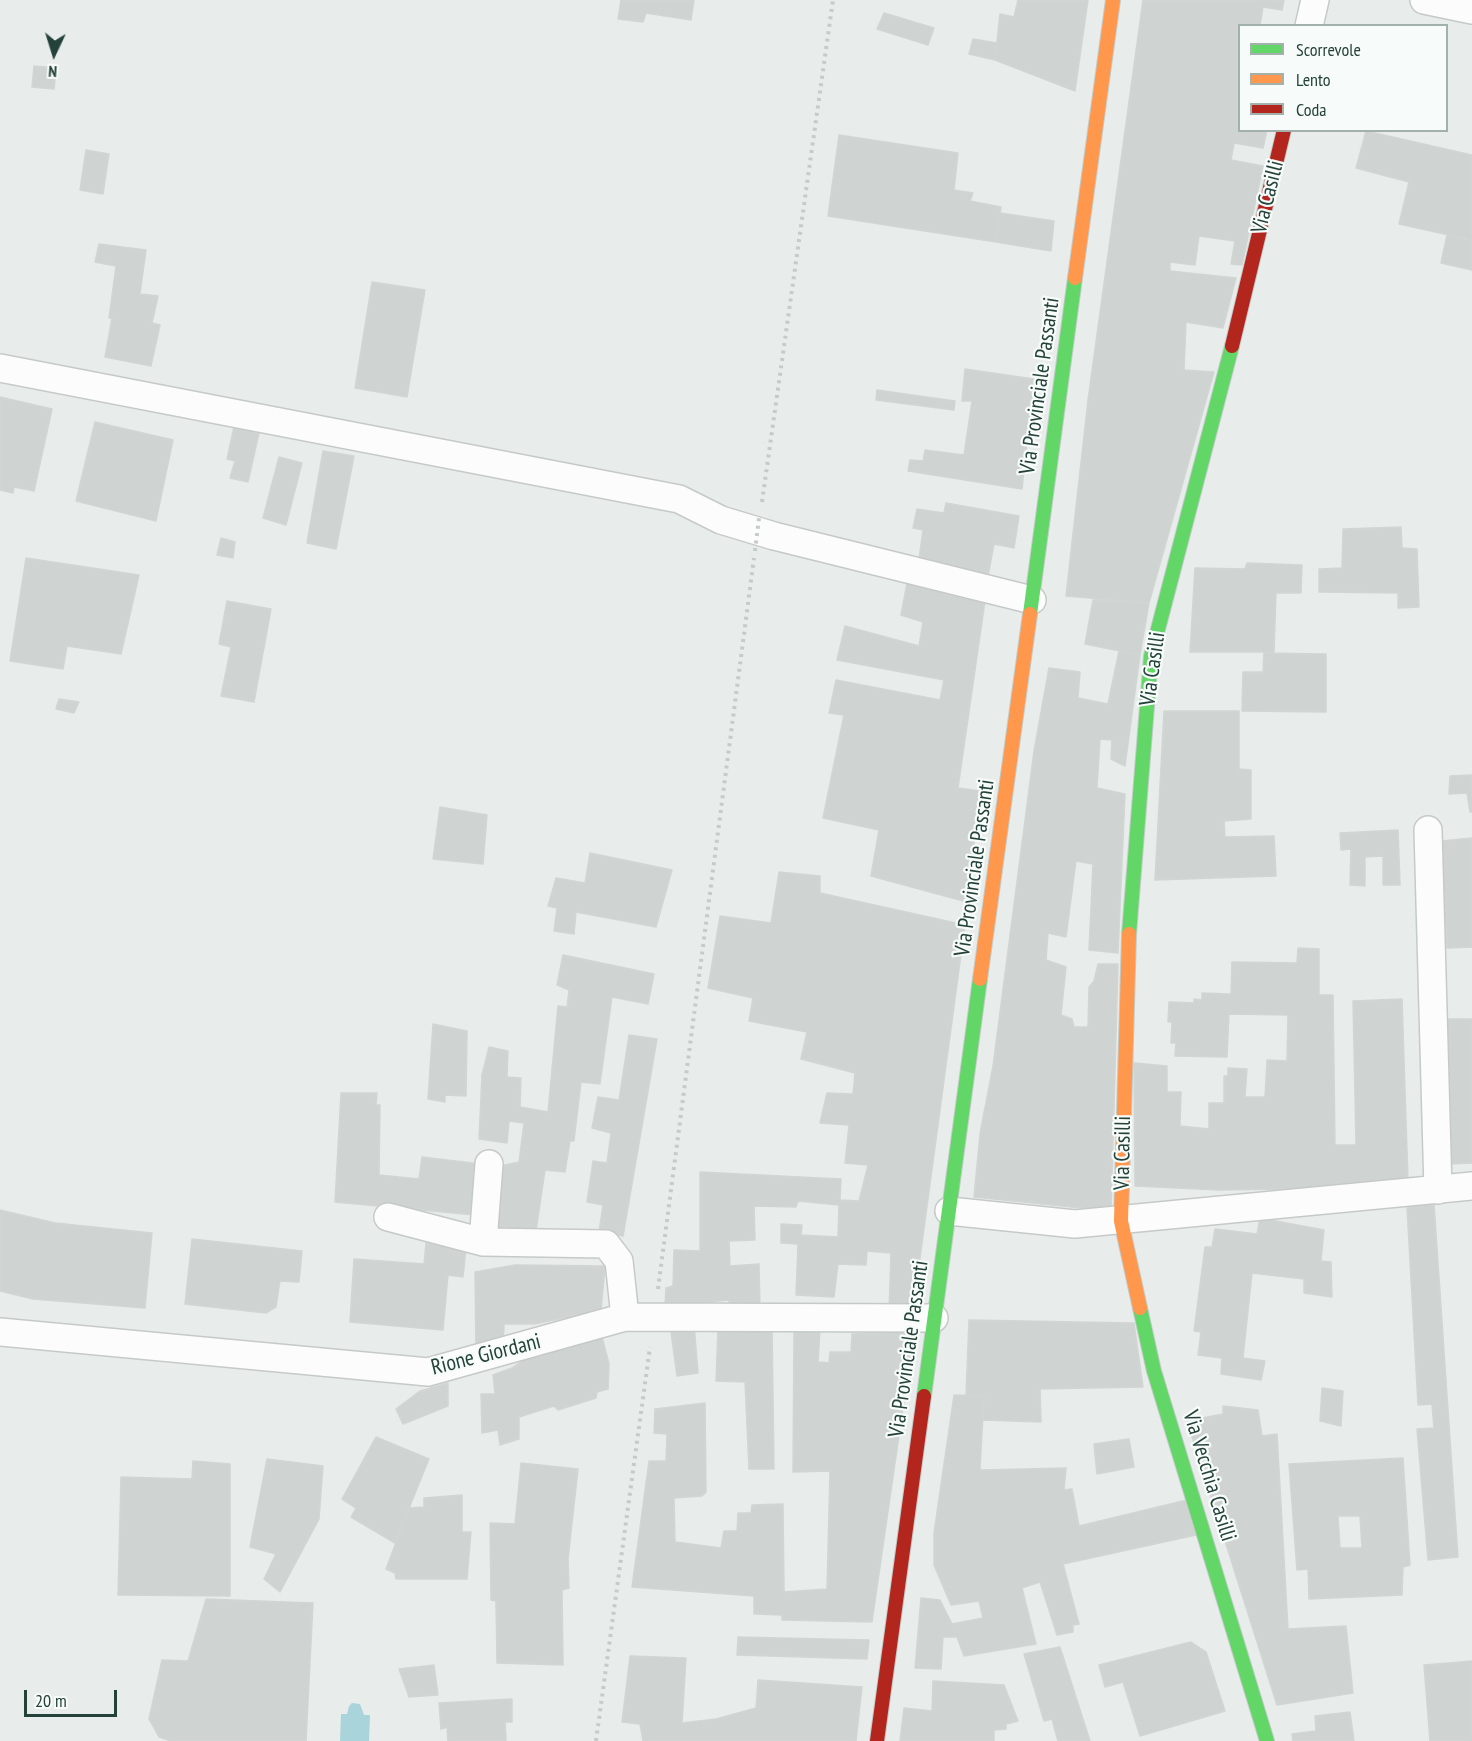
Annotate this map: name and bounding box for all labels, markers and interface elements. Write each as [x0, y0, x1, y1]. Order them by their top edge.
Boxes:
north arrow [24, 24, 84, 84]
legend [1238, 24, 1448, 132]
text: Scorrevole [1296, 38, 1361, 61]
text: N [48, 62, 58, 82]
text: Lento [1296, 68, 1331, 91]
text: Coda [1296, 98, 1327, 121]
street label: Via Casilli [1246, 158, 1290, 236]
street label: Via Provinciale Passanti [1015, 296, 1065, 476]
street label: Via Casilli [1135, 630, 1171, 708]
street label: Via Provinciale Passanti [950, 778, 1000, 958]
street label: Via Casilli [1109, 1116, 1137, 1190]
street label: Via Provinciale Passanti [884, 1259, 934, 1439]
street label: Rione Giordani [428, 1329, 544, 1381]
street label: Via Vecchia Casilli [1177, 1407, 1241, 1545]
scale bar [27, 1678, 120, 1716]
text: 20 m [35, 1689, 67, 1712]

